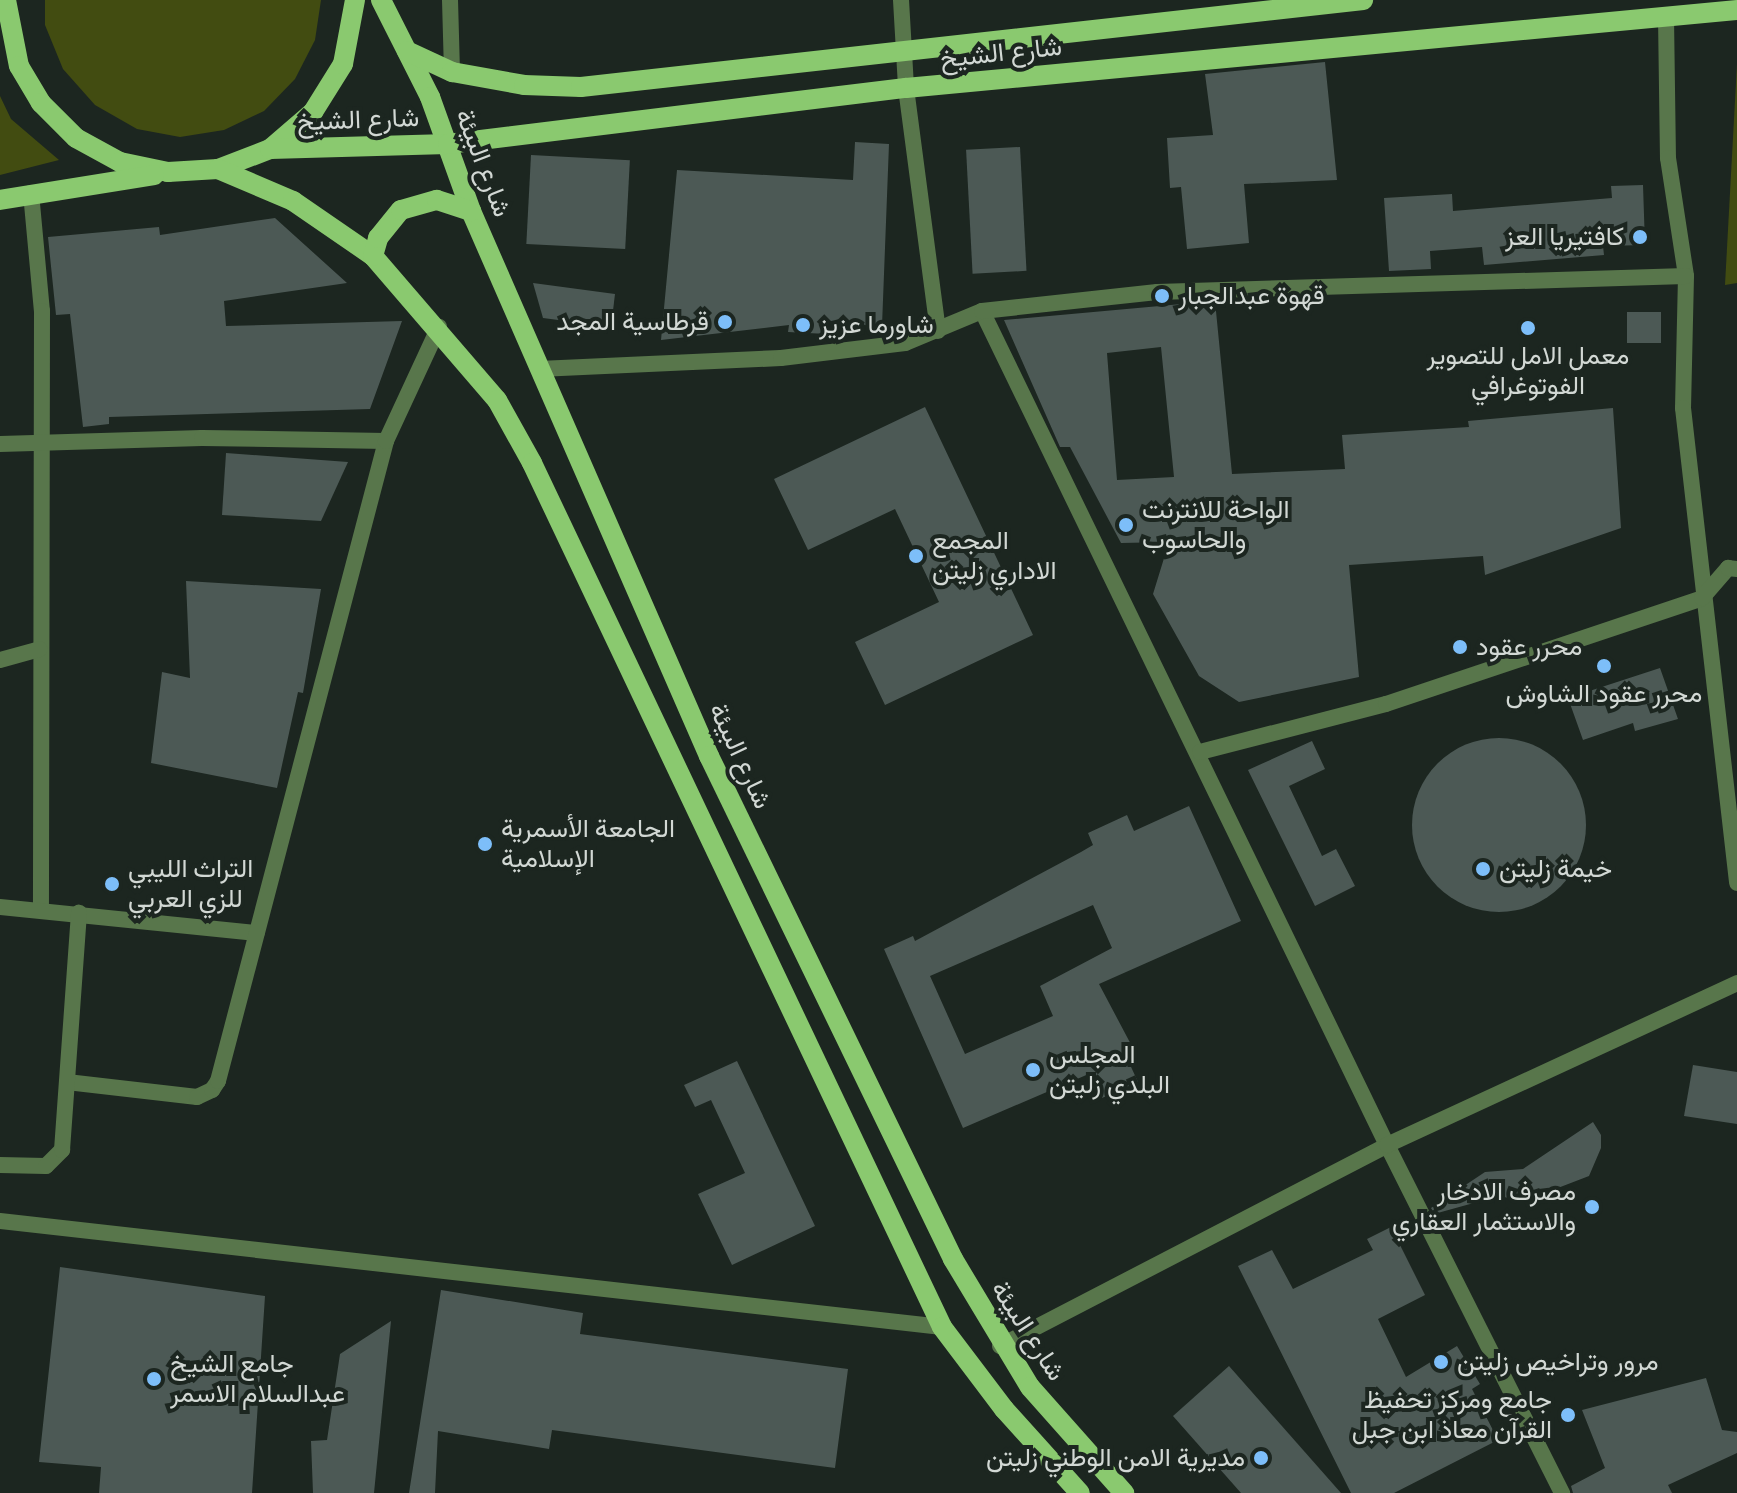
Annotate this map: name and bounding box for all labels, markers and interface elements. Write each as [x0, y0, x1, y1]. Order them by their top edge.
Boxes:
street label: شارع الشيخ [939, 31, 1063, 75]
street label: شارع الشيخ [296, 102, 420, 138]
street label: شارع البيئة [448, 105, 518, 221]
place label: كافتيريا العز [1505, 221, 1624, 253]
marker: كافتيريا العز [1631, 228, 1649, 246]
place label: قهوة عبدالجبار [1178, 280, 1325, 312]
marker: قهوة عبدالجبار [1153, 287, 1171, 305]
place label: قرطاسية المجد [556, 306, 709, 338]
place label: شاورما عزيز [819, 309, 934, 341]
marker: قرطاسية المجد [716, 313, 734, 331]
marker: شاورما عزيز [794, 316, 812, 334]
marker: معمل الامل للتصوير الفوتوغرافي [1519, 319, 1537, 337]
place label: معمل الامل للتصوير الفوتوغرافي [1427, 340, 1629, 402]
place label: الواحة للانترنت والحاسوب [1142, 494, 1290, 556]
marker: الواحة للانترنت والحاسوب [1117, 516, 1135, 534]
place label: المجمع الاداري زليتن [932, 525, 1056, 586]
marker: المجمع الاداري زليتن [907, 547, 925, 565]
place label: محرر عقود [1476, 631, 1582, 663]
marker: محرر عقود [1451, 638, 1469, 656]
marker: محرر عقود الشاوش [1595, 657, 1613, 675]
place label: محرر عقود الشاوش [1506, 678, 1702, 710]
street label: شارع البيئة [702, 698, 778, 814]
place label: الجامعة الأسمرية الإسلامية [501, 813, 675, 874]
marker: الجامعة الأسمرية الإسلامية [476, 835, 494, 853]
place label: التراث الليبي للزي العربي [128, 853, 253, 914]
place label: خيمة زليتن [1499, 853, 1612, 885]
marker: خيمة زليتن [1474, 860, 1492, 878]
marker: التراث الليبي للزي العربي [103, 875, 121, 893]
place label: المجلس البلدي زليتن [1049, 1039, 1170, 1100]
marker: المجلس البلدي زليتن [1024, 1061, 1042, 1079]
place label: مصرف اﻻدخار واﻻستثمار العقاري [1392, 1176, 1576, 1238]
marker: مصرف اﻻدخار واﻻستثمار العقاري [1583, 1198, 1601, 1216]
street label: شارع البيئة [984, 1275, 1072, 1387]
place label: مرور وتراخيص زليتن [1457, 1346, 1658, 1378]
place label: جامع الشيخ عبدالسلام الاسمر [170, 1348, 345, 1410]
marker: مرور وتراخيص زليتن [1432, 1353, 1450, 1371]
marker: جامع الشيخ عبدالسلام الاسمر [145, 1370, 163, 1388]
place label: جامع ومركز تحفيظ القرآن معاذ ابن جبل [1352, 1384, 1552, 1446]
marker: جامع ومركز تحفيظ القرآن معاذ ابن جبل [1559, 1406, 1577, 1424]
place label: مديرية الامن الوطني زليتن [986, 1442, 1245, 1474]
marker: مديرية الامن الوطني زليتن [1252, 1449, 1270, 1467]

